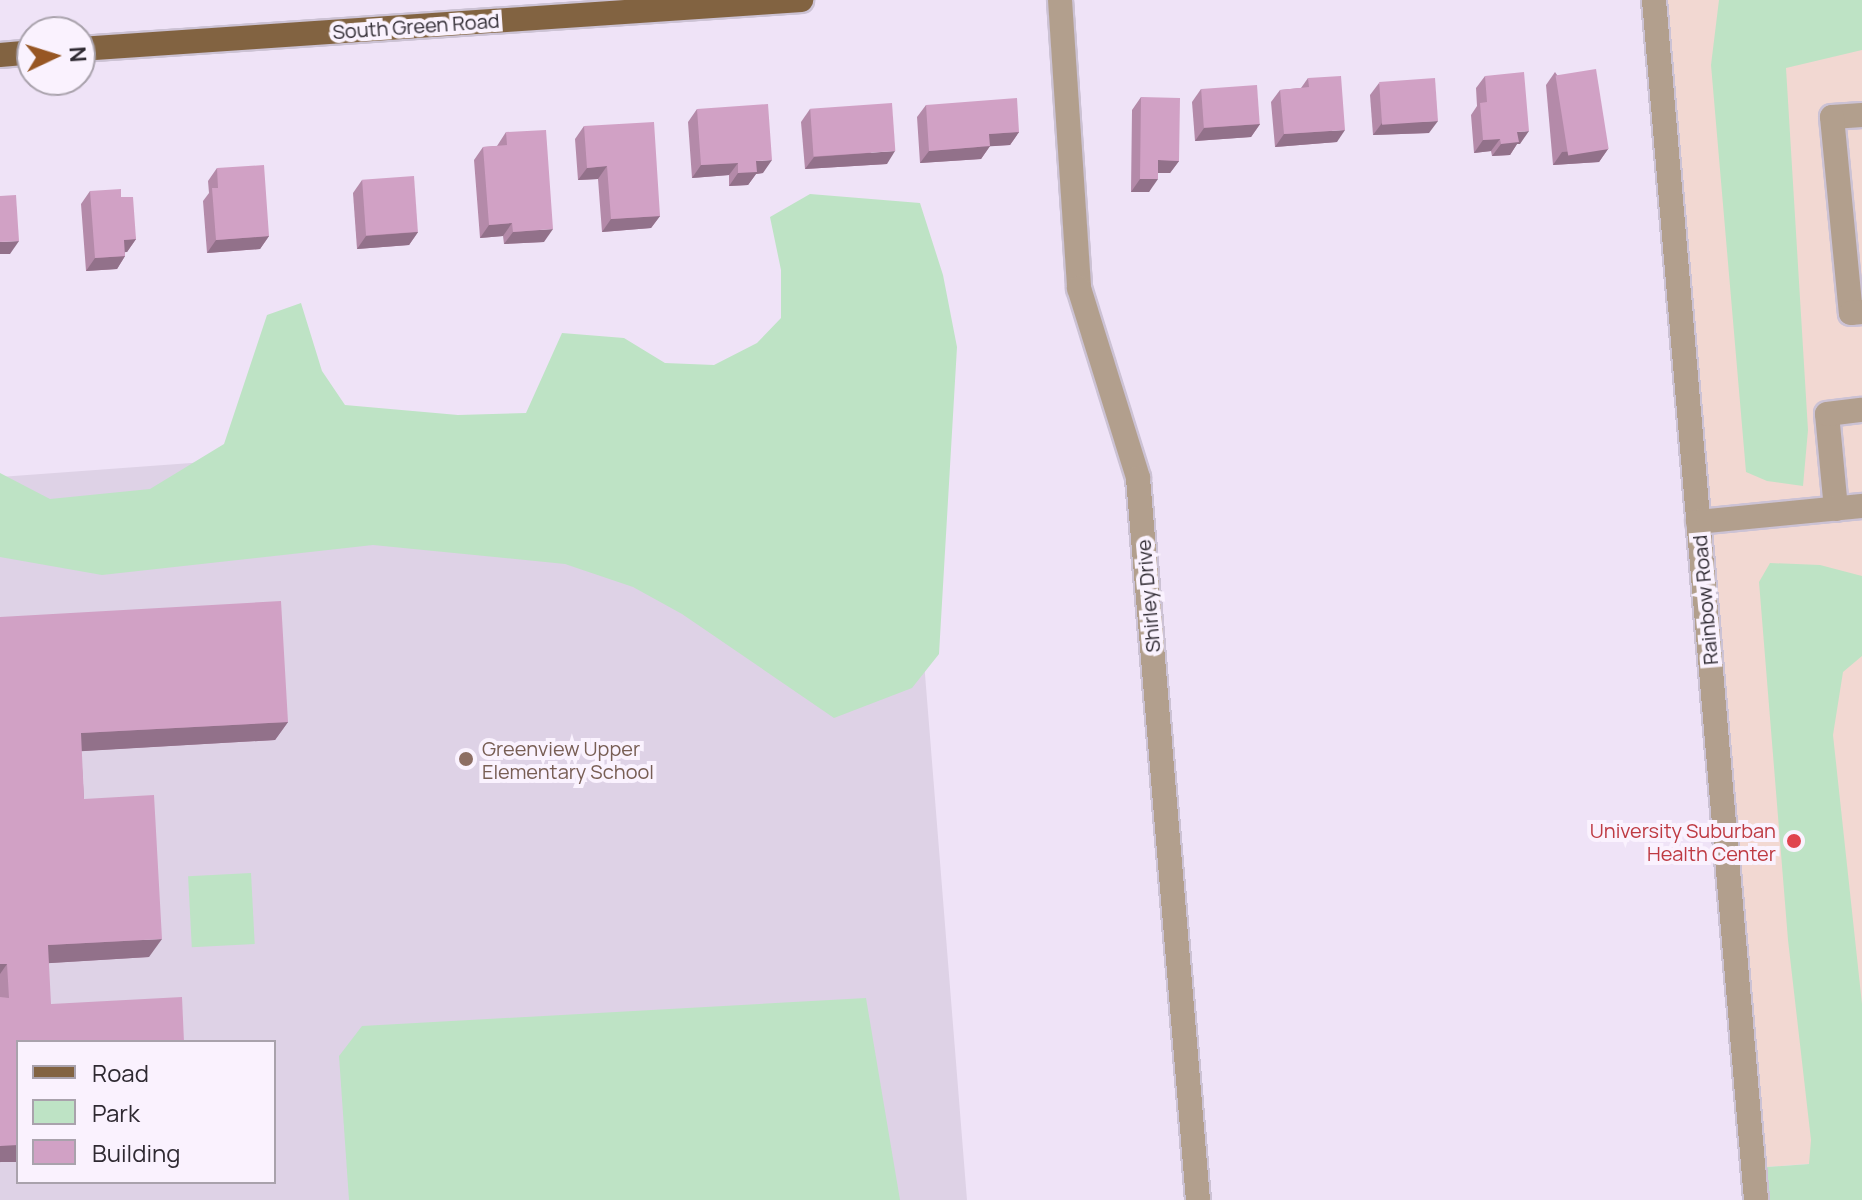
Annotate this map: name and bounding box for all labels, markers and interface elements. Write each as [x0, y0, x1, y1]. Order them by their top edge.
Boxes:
street label: South Green Road [332, 8, 500, 44]
north arrow [16, 16, 96, 96]
text: N [62, 46, 93, 63]
street label: Rainbow Road [1687, 534, 1723, 666]
street label: Shirley Drive [1131, 538, 1165, 654]
place label: Greenview Upper Elementary School [482, 736, 654, 783]
marker: Greenview Upper Elementary School [457, 750, 475, 768]
place label: University Suburban Health Center [1590, 818, 1776, 865]
marker: University Suburban Health Center [1783, 830, 1805, 852]
legend [16, 1040, 276, 1184]
text: Road [92, 1056, 149, 1089]
text: Park [92, 1096, 140, 1129]
text: Building [92, 1136, 180, 1169]

